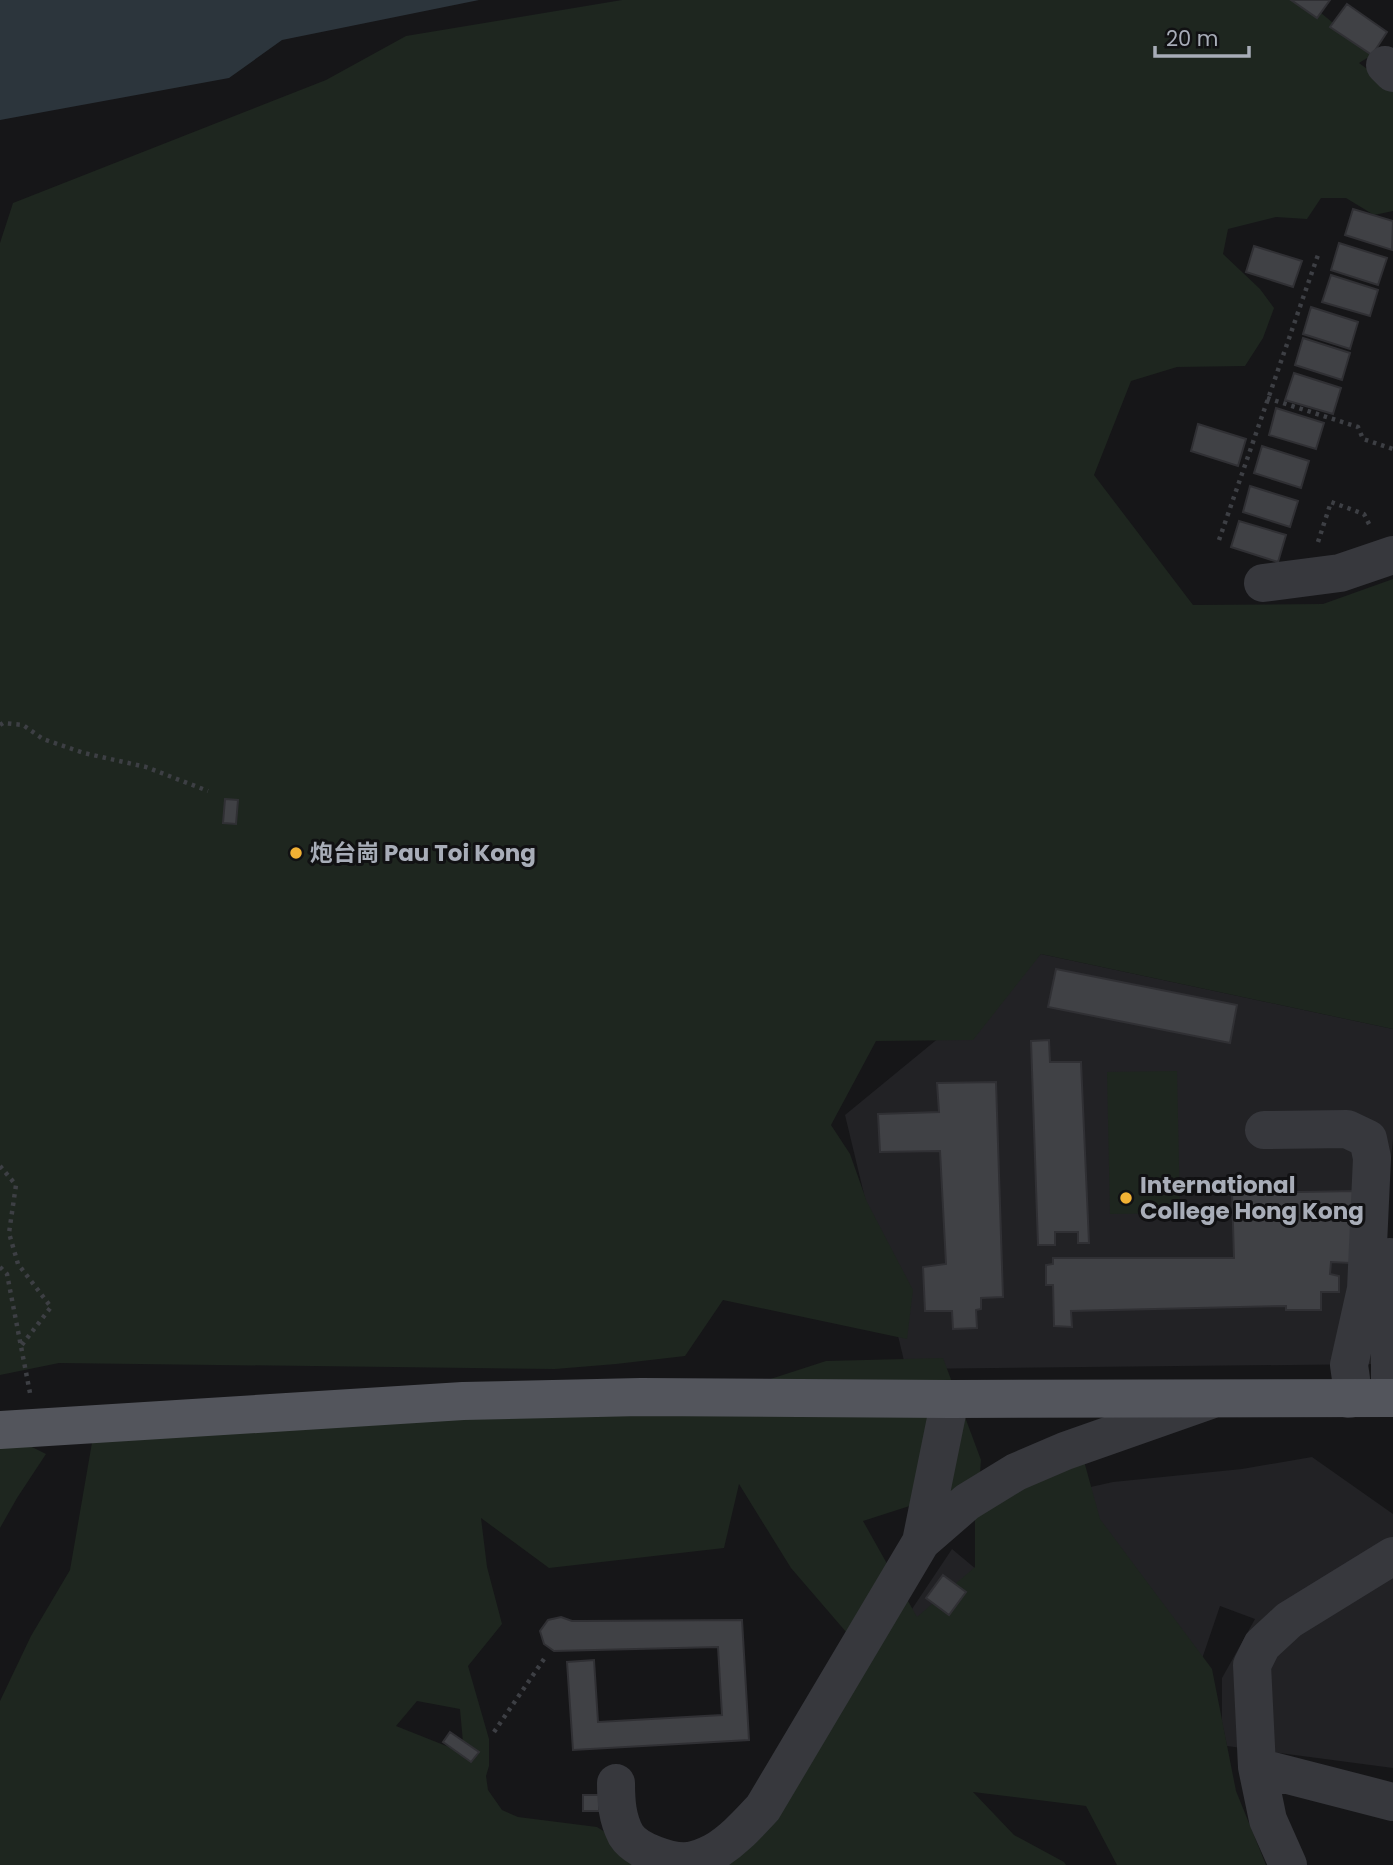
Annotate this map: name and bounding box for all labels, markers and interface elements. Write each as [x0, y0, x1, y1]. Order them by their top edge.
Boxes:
scale bar [1155, 14, 1250, 58]
text: 20 m [1166, 24, 1219, 53]
place label: 炮台崗 Pau Toi Kong [310, 837, 536, 869]
marker: 炮台崗 Pau Toi Kong [288, 845, 304, 861]
place label: International College Hong Kong [1140, 1169, 1364, 1227]
marker: International College Hong Kong [1118, 1190, 1134, 1206]

